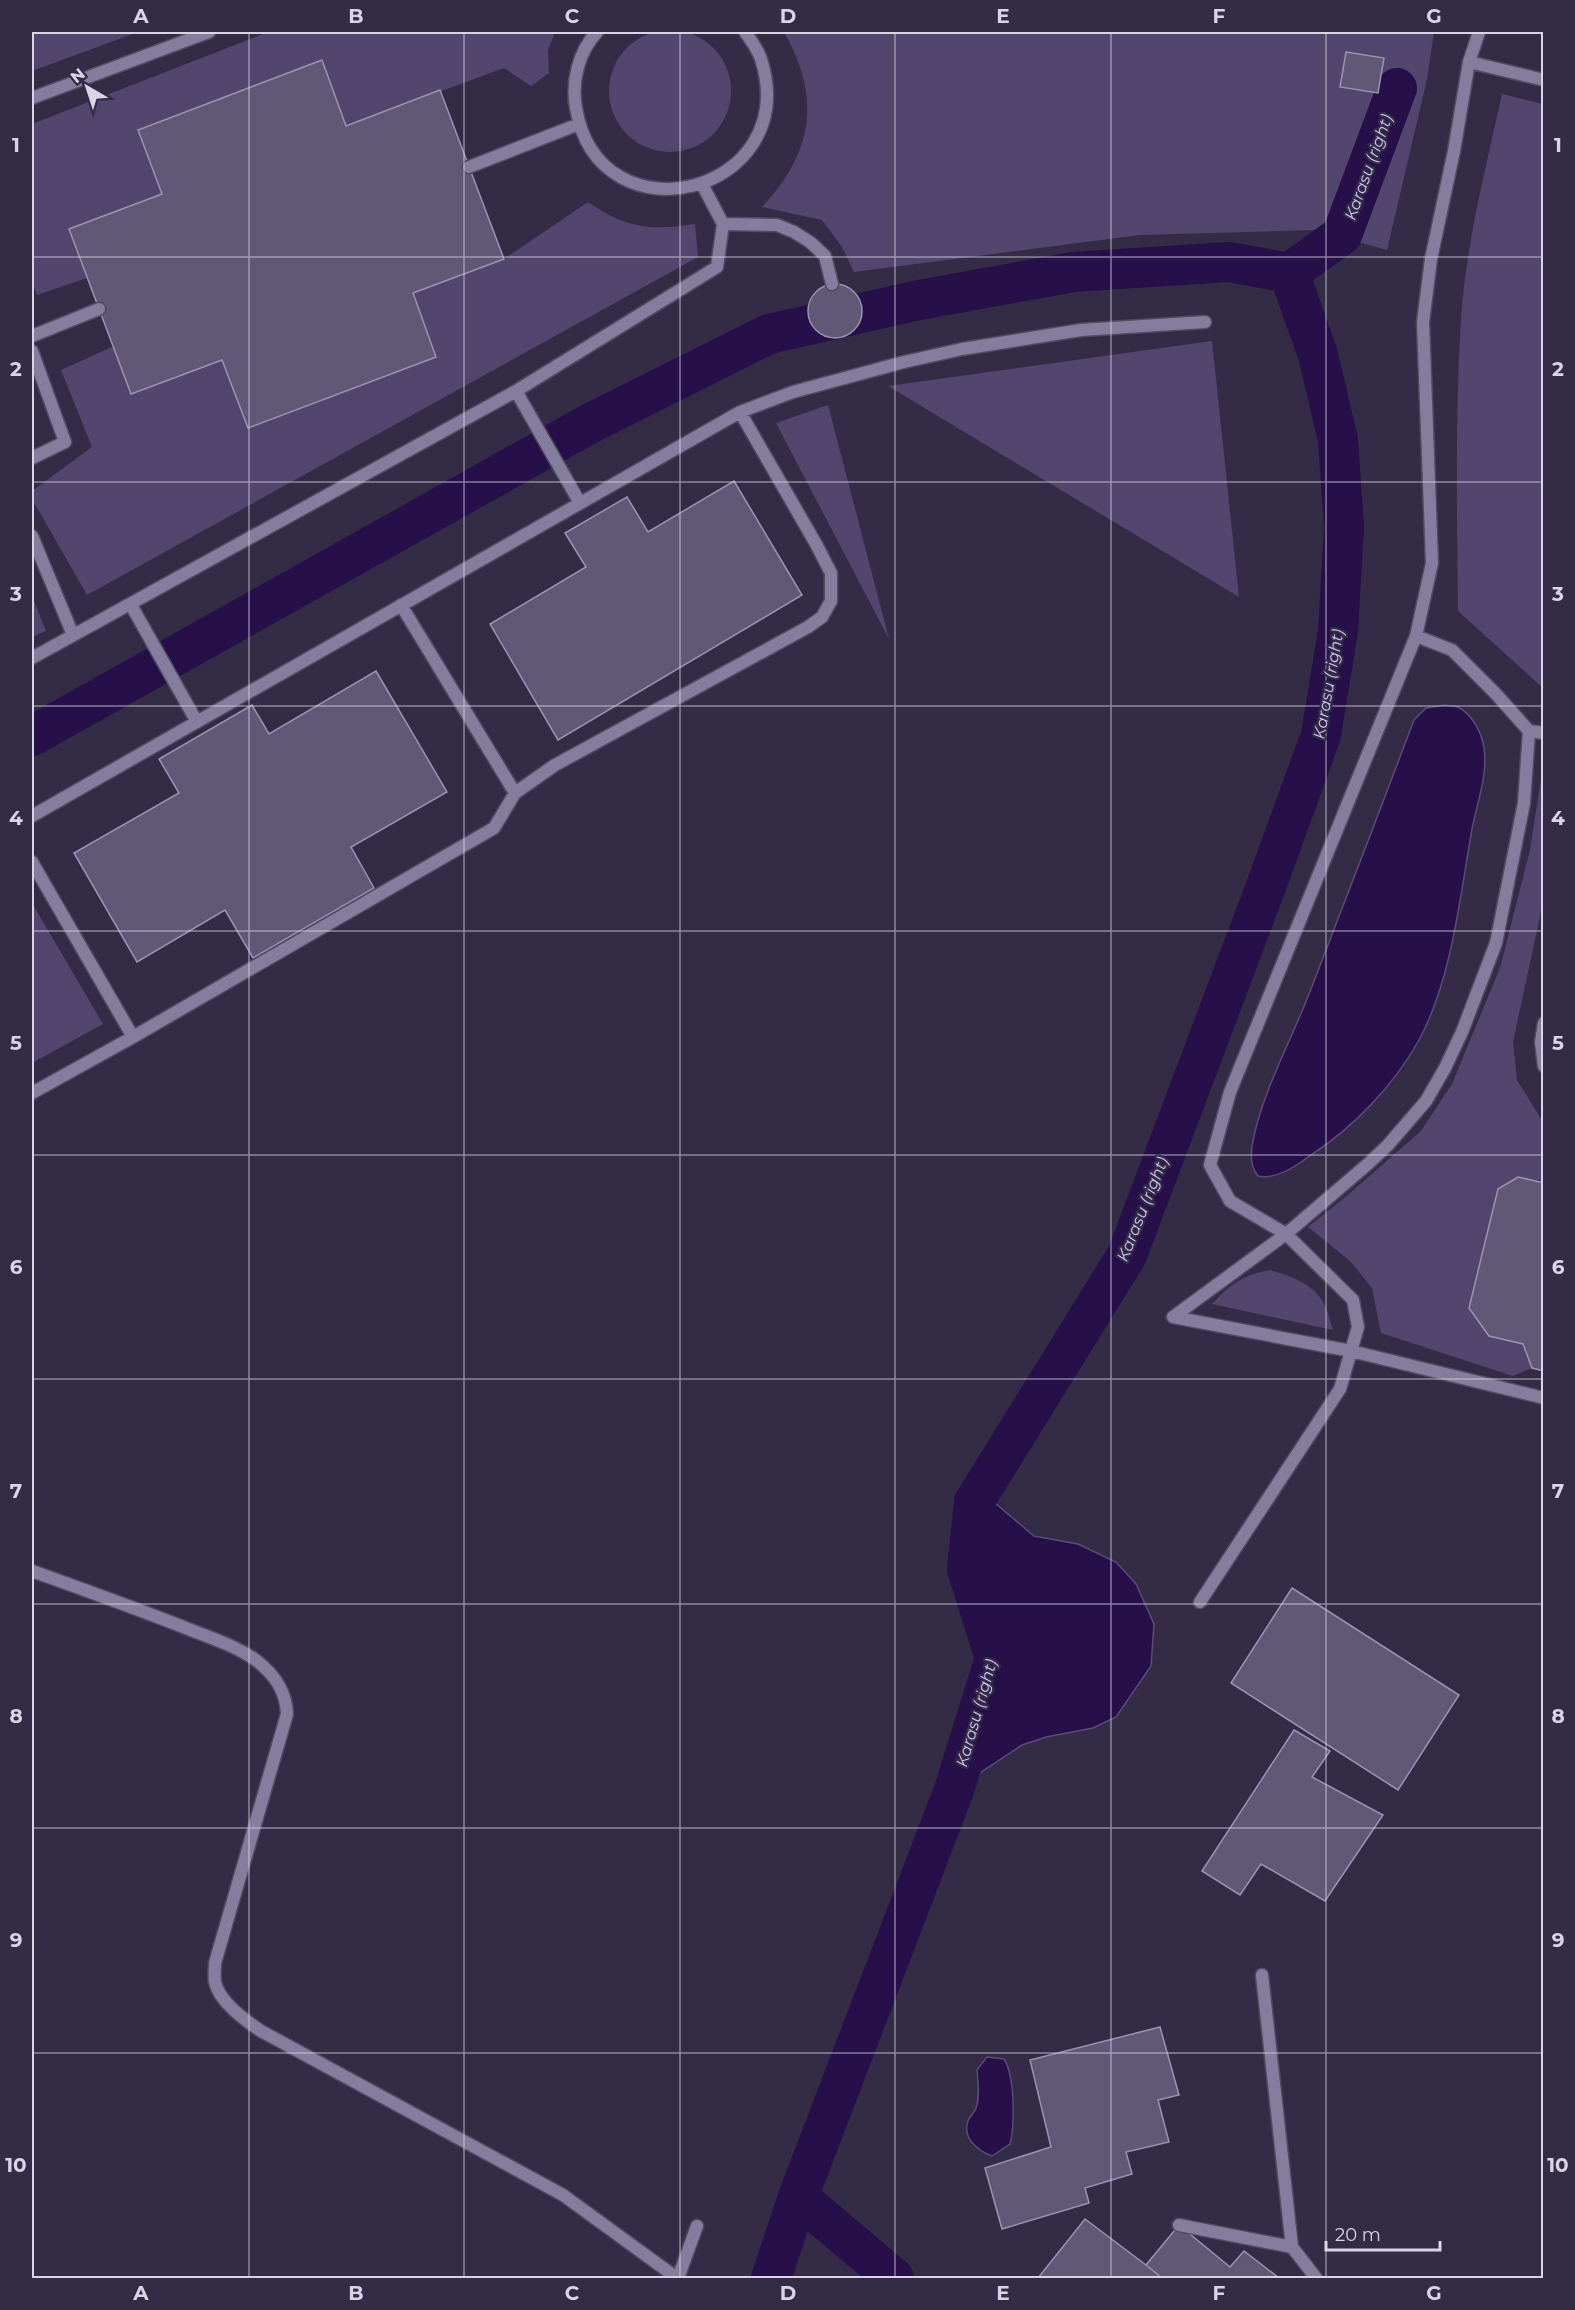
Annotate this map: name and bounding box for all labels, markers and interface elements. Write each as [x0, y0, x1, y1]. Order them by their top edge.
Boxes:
text: A [132, 4, 149, 28]
text: B [348, 4, 364, 28]
text: C [565, 4, 580, 28]
text: D [780, 4, 796, 28]
text: E [996, 4, 1010, 28]
text: F [1213, 4, 1226, 28]
text: G [1426, 4, 1442, 28]
north arrow [57, 57, 117, 117]
text: N [67, 64, 89, 87]
water label: Karasu (right) [1341, 112, 1396, 223]
text: 1 [12, 133, 20, 157]
text: 1 [1554, 133, 1562, 157]
text: 2 [10, 357, 22, 381]
text: 2 [1552, 357, 1564, 381]
text: 3 [9, 582, 22, 606]
text: 3 [1551, 582, 1564, 606]
water label: Karasu (right) [1309, 628, 1347, 740]
text: 4 [9, 806, 23, 830]
text: 4 [1551, 806, 1565, 830]
text: 5 [10, 1031, 22, 1055]
text: 5 [1552, 1031, 1564, 1055]
water label: Karasu (right) [1113, 1154, 1172, 1264]
text: 6 [10, 1255, 23, 1279]
text: 6 [1552, 1255, 1565, 1279]
text: 7 [10, 1479, 22, 1503]
text: 7 [1552, 1479, 1564, 1503]
water label: Karasu (right) [952, 1657, 1001, 1769]
text: 8 [9, 1704, 23, 1728]
text: 8 [1551, 1704, 1565, 1728]
text: 9 [10, 1928, 22, 1952]
text: 9 [1552, 1928, 1564, 1952]
text: 10 [5, 2153, 27, 2177]
text: 10 [1547, 2153, 1569, 2177]
scale bar [1326, 2214, 1440, 2252]
text: 20 m [1335, 2224, 1381, 2246]
text: A [132, 2281, 149, 2305]
text: B [348, 2281, 364, 2305]
text: C [565, 2281, 580, 2305]
text: D [780, 2281, 796, 2305]
text: E [996, 2281, 1010, 2305]
text: F [1213, 2281, 1226, 2305]
text: G [1426, 2281, 1442, 2305]

